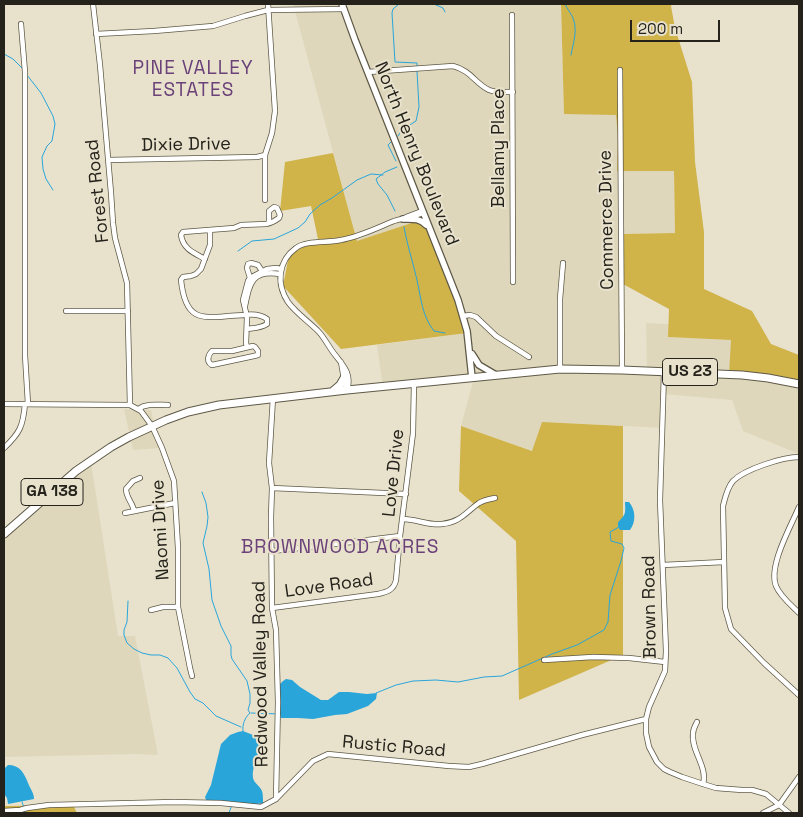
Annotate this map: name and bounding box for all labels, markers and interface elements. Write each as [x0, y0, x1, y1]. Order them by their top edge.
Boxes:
scale bar [633, 10, 723, 42]
text: 200 m [638, 19, 683, 38]
district label: PINE VALLEY ESTATES [131, 58, 255, 102]
street label: North Henry Boulevard [369, 59, 463, 249]
street label: Bellamy Place [488, 88, 510, 208]
street label: Dixie Drive [141, 133, 231, 157]
street label: Forest Road [82, 138, 114, 244]
street label: Commerce Drive [595, 150, 619, 290]
road number: US 23 [662, 358, 718, 386]
street label: Love Drive [379, 428, 409, 518]
road number: GA 138 [21, 478, 83, 506]
street label: Naomi Drive [148, 479, 174, 581]
district label: BROWNWOOD ACRES [239, 537, 441, 559]
street label: Brown Road [638, 555, 662, 659]
street label: Love Road [283, 569, 375, 603]
street label: Redwood Valley Road [249, 581, 273, 767]
street label: Rustic Road [341, 732, 447, 762]

